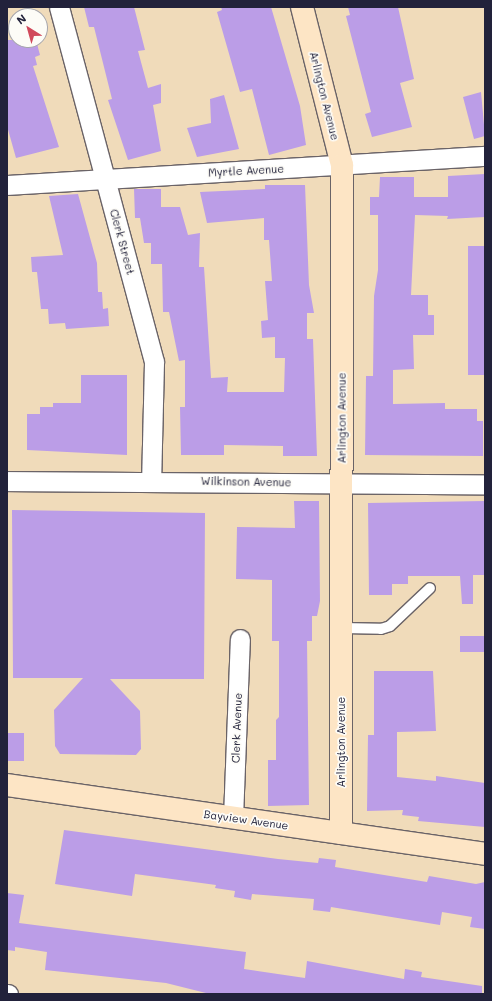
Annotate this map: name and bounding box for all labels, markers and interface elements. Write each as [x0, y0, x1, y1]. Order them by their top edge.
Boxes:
north arrow [8, 8, 48, 48]
text: N [13, 10, 29, 27]
street label: Arlington Avenue [307, 50, 341, 142]
street label: Myrtle Avenue [208, 162, 284, 180]
street label: Clerk Street [107, 208, 137, 276]
street label: Arlington Avenue [335, 373, 349, 463]
street label: Wilkinson Avenue [201, 475, 291, 489]
street label: Clerk Avenue [229, 693, 245, 763]
street label: Arlington Avenue [334, 697, 348, 787]
street label: Bayview Avenue [203, 808, 289, 832]

